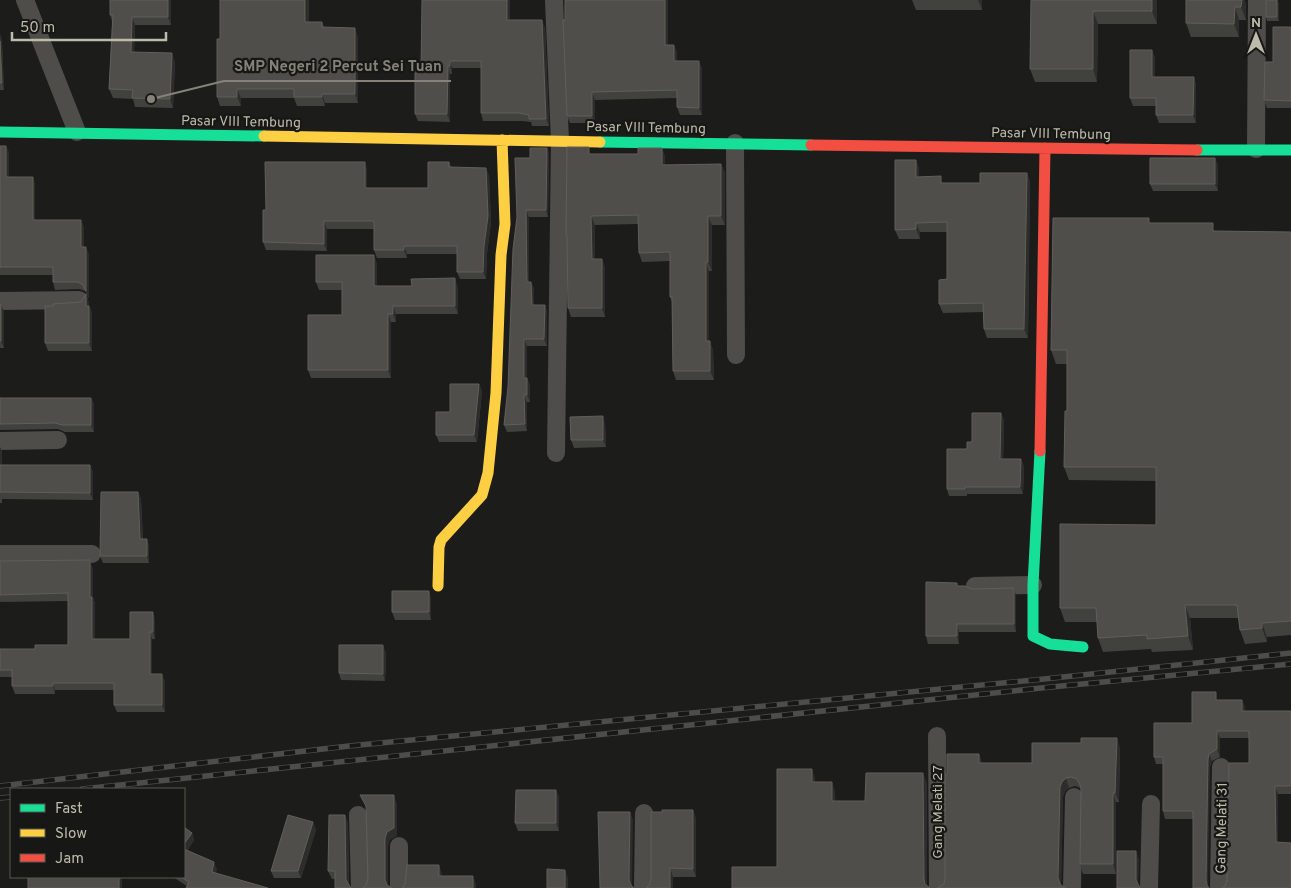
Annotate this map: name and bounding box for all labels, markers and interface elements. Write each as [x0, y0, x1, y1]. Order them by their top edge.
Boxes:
scale bar [12, 10, 166, 42]
north arrow [1231, 10, 1281, 60]
text: N [1251, 15, 1261, 32]
text: 50 m [20, 19, 55, 38]
callout: SMP Negeri 2 Percut Sei Tuan [224, 51, 451, 81]
text: SMP Negeri 2 Percut Sei Tuan [234, 58, 442, 77]
street label: Pasar VIII Tembung [181, 113, 301, 132]
street label: Pasar VIII Tembung [586, 119, 706, 138]
street label: Pasar VIII Tembung [991, 125, 1111, 144]
street label: Gang Melati 27 [930, 765, 947, 859]
street label: Gang Melati 31 [1213, 782, 1232, 874]
legend [10, 788, 185, 878]
text: Fast [55, 800, 83, 819]
text: Slow [55, 825, 87, 844]
text: Jam [55, 850, 84, 869]

